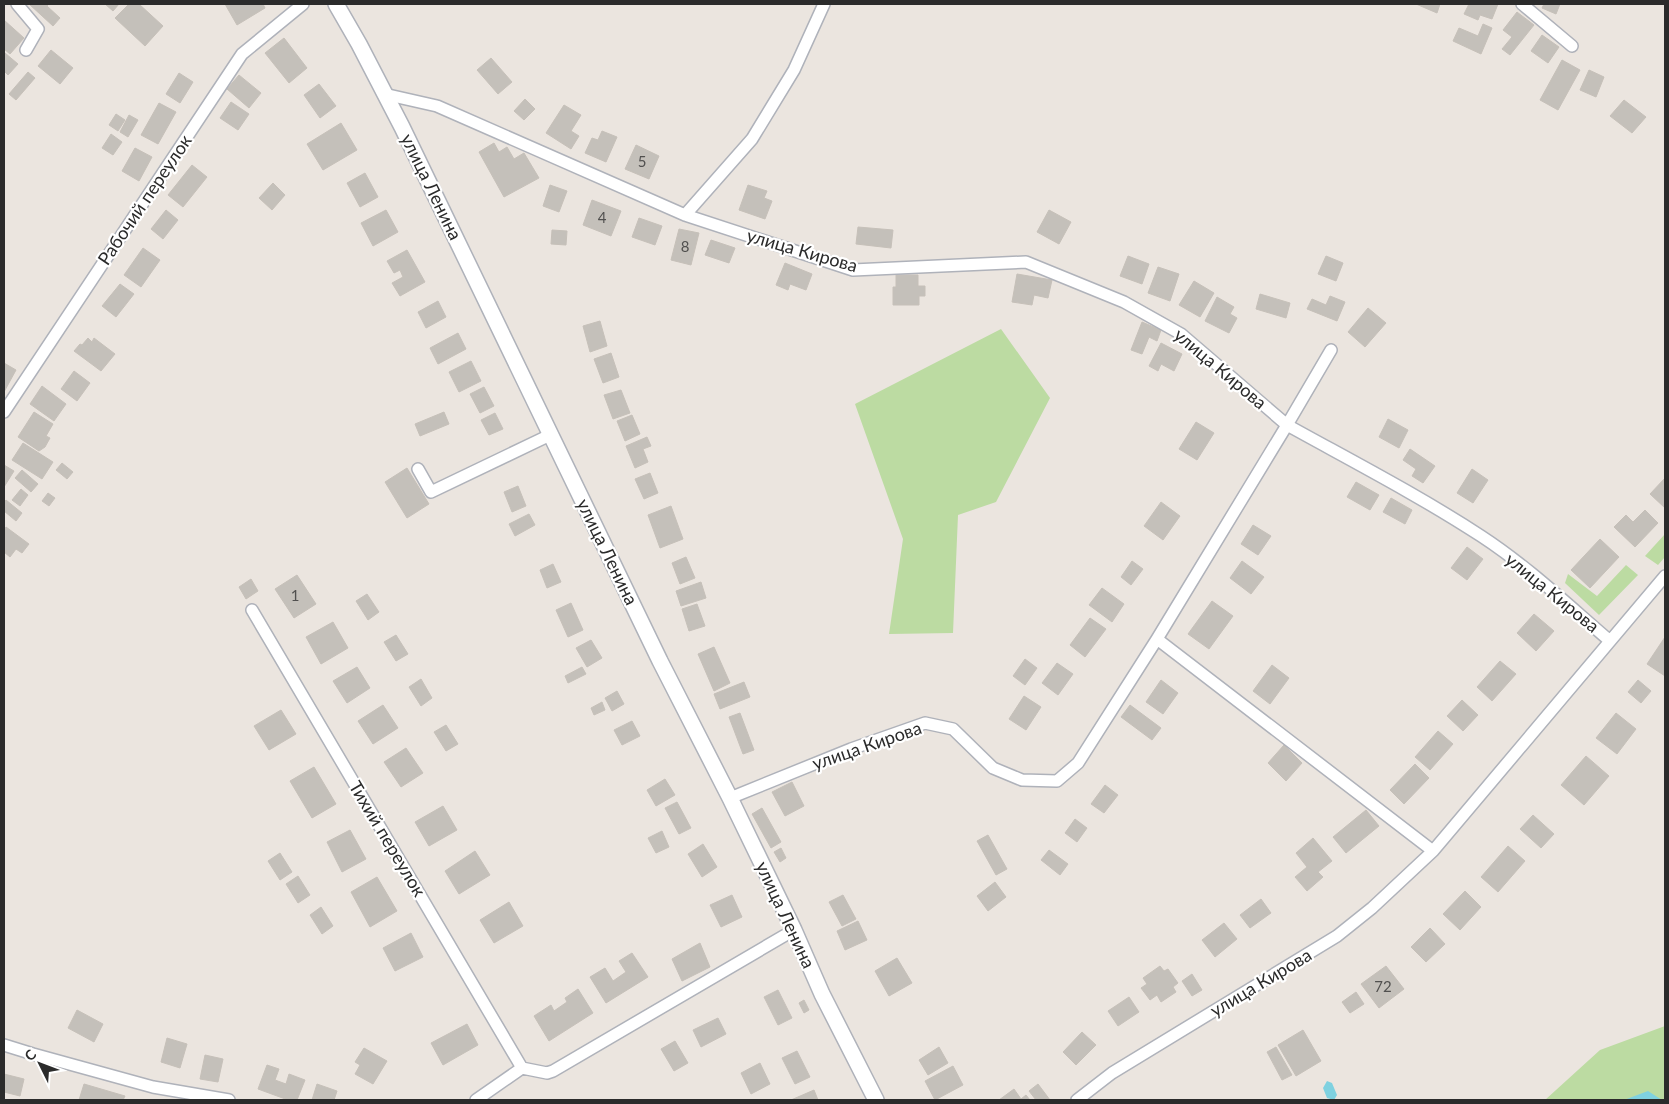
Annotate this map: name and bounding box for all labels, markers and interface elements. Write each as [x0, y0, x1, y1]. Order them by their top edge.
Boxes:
street label: Рабочий переулок [92, 130, 196, 269]
street label: улица Ленина [397, 130, 467, 243]
house number: 5 [638, 152, 646, 170]
house number: 4 [598, 208, 607, 226]
street label: улица Кирова [744, 224, 860, 276]
house number: 8 [681, 237, 689, 255]
street label: улица Кирова [1170, 323, 1271, 413]
street label: улица Ленина [573, 495, 643, 608]
street label: улица Кирова [1501, 548, 1604, 637]
house number: 1 [291, 586, 299, 604]
street label: улица Кирова [809, 716, 924, 774]
street label: Тихий переулок [345, 777, 431, 901]
street label: улица Ленина [752, 858, 820, 972]
street label: улица Кирова [1206, 943, 1315, 1021]
house number: 72 [1374, 977, 1392, 995]
north arrow [15, 1039, 65, 1089]
text: С [21, 1045, 40, 1064]

